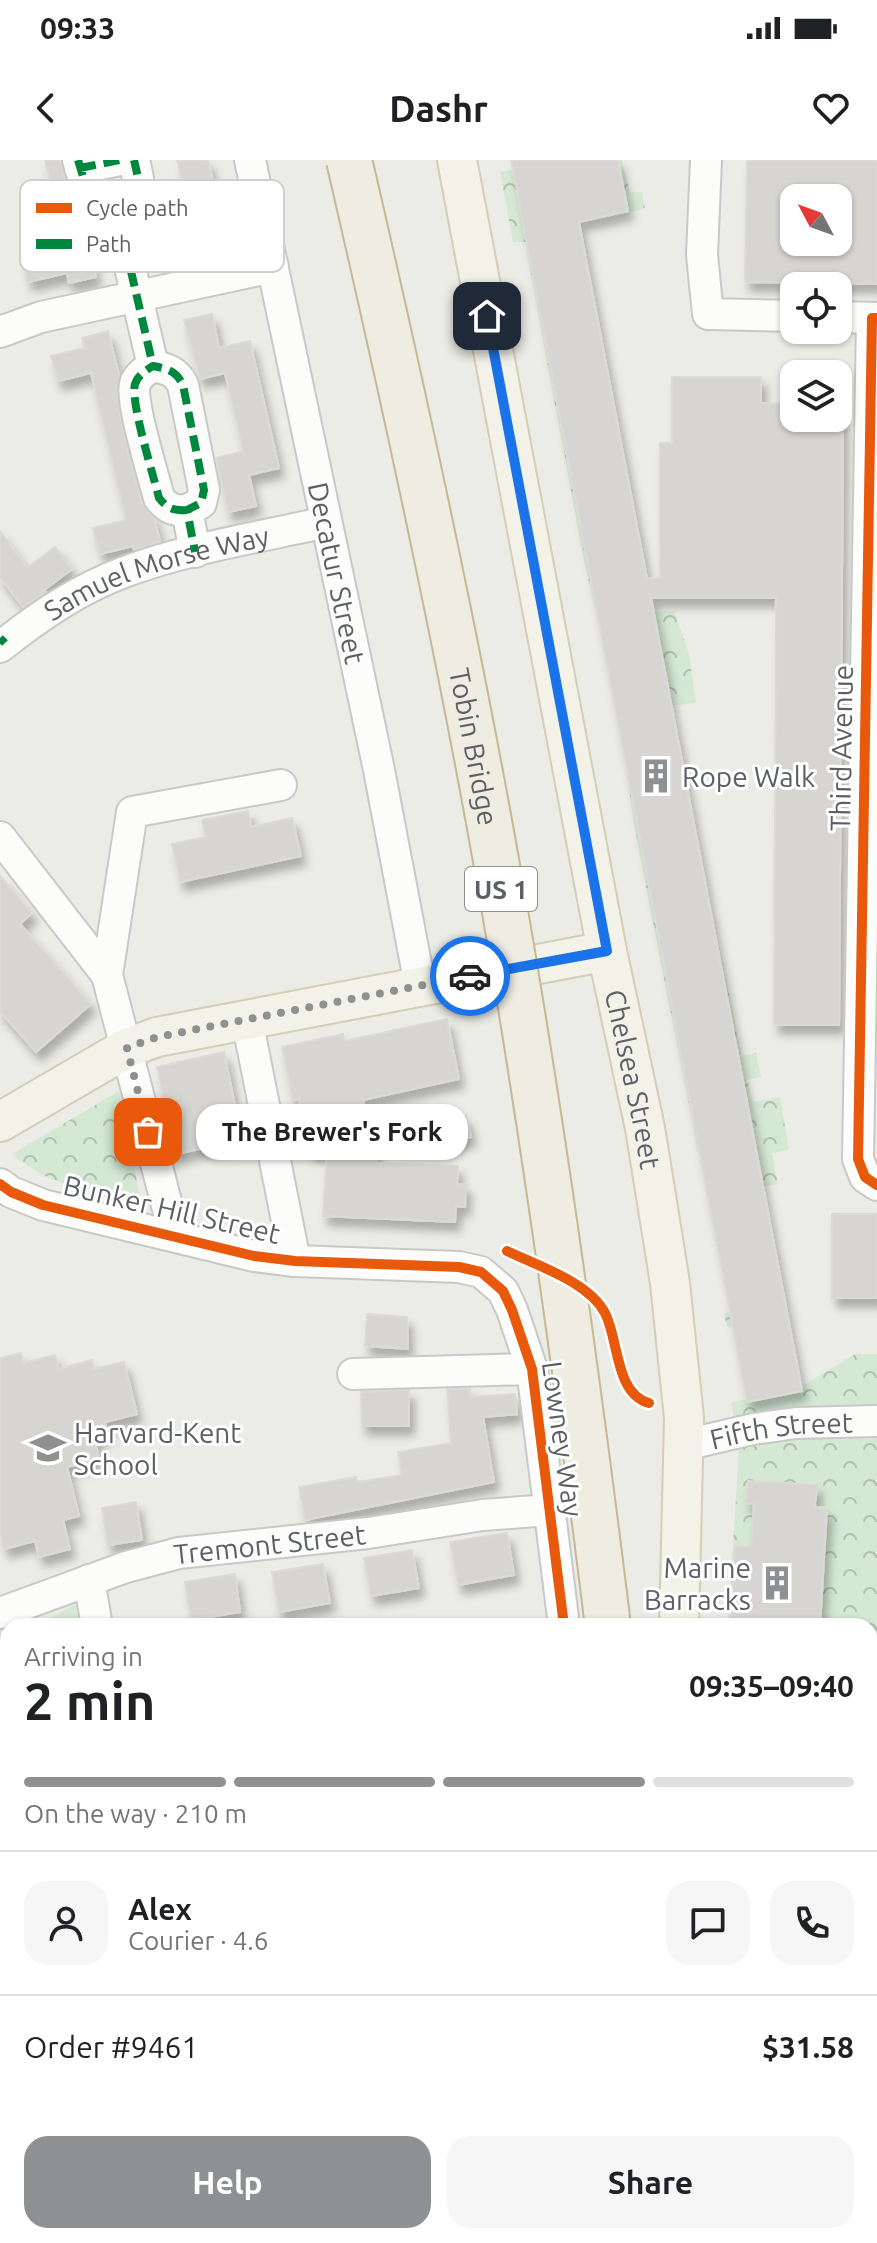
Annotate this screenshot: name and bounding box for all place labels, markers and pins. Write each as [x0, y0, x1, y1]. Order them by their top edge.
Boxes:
pin [453, 282, 521, 350]
building icon: Rope Walk [637, 757, 675, 795]
place label: Rope Walk [682, 761, 815, 792]
pin [114, 1098, 182, 1166]
callout: The Brewer's Fork [196, 1104, 468, 1160]
place label: Harvard-Kent School [74, 1417, 241, 1480]
school or university icon: Harvard-Kent School [29, 1429, 67, 1467]
place label: Marine Barracks [644, 1552, 751, 1615]
building icon: Marine Barracks [758, 1564, 796, 1602]

